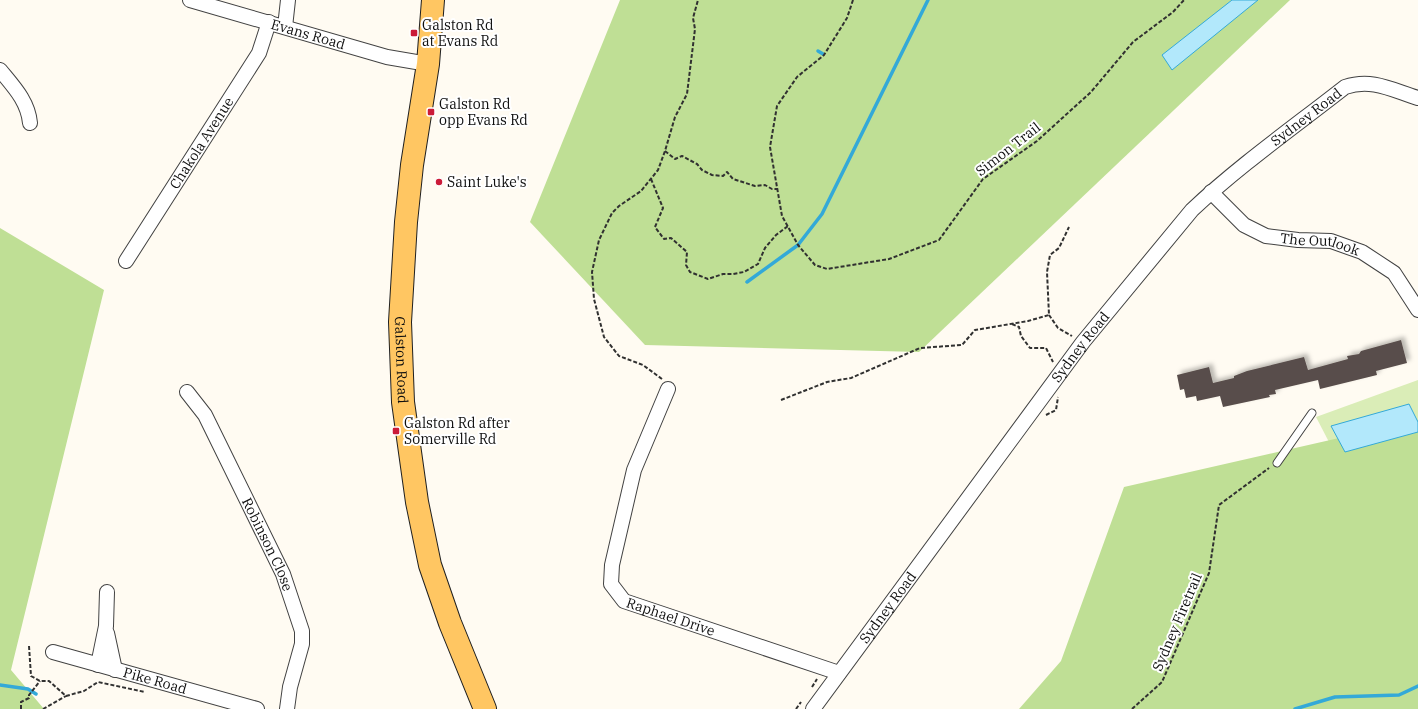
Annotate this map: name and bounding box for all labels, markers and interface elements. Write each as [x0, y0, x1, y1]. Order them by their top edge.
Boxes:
street label: Evans Road [269, 15, 348, 54]
place label: Galston Rd at Evans Rd [422, 16, 499, 50]
marker: Galston Rd at Evans Rd [409, 28, 419, 38]
street label: Sydney Road [1267, 84, 1346, 150]
street label: Chakola Avenue [165, 94, 237, 192]
place label: Galston Rd opp Evans Rd [439, 95, 528, 129]
marker: Galston Rd opp Evans Rd [426, 107, 436, 117]
street label: Simon Trail [972, 118, 1044, 180]
place label: Saint Luke's [447, 173, 527, 191]
marker: Saint Luke's [434, 177, 444, 187]
street label: The Outlook [1279, 229, 1363, 260]
street label: Sydney Road [1047, 308, 1114, 386]
street label: Galston Road [391, 316, 412, 404]
place label: Galston Rd after Somerville Rd [404, 414, 511, 448]
marker: Galston Rd after Somerville Rd [391, 426, 401, 436]
street label: Robinson Close [238, 495, 297, 593]
street label: Sydney Road [855, 568, 920, 647]
street label: Sydney Firetrail [1148, 570, 1206, 674]
street label: Raphael Drive [624, 593, 717, 640]
street label: Pike Road [121, 663, 189, 698]

